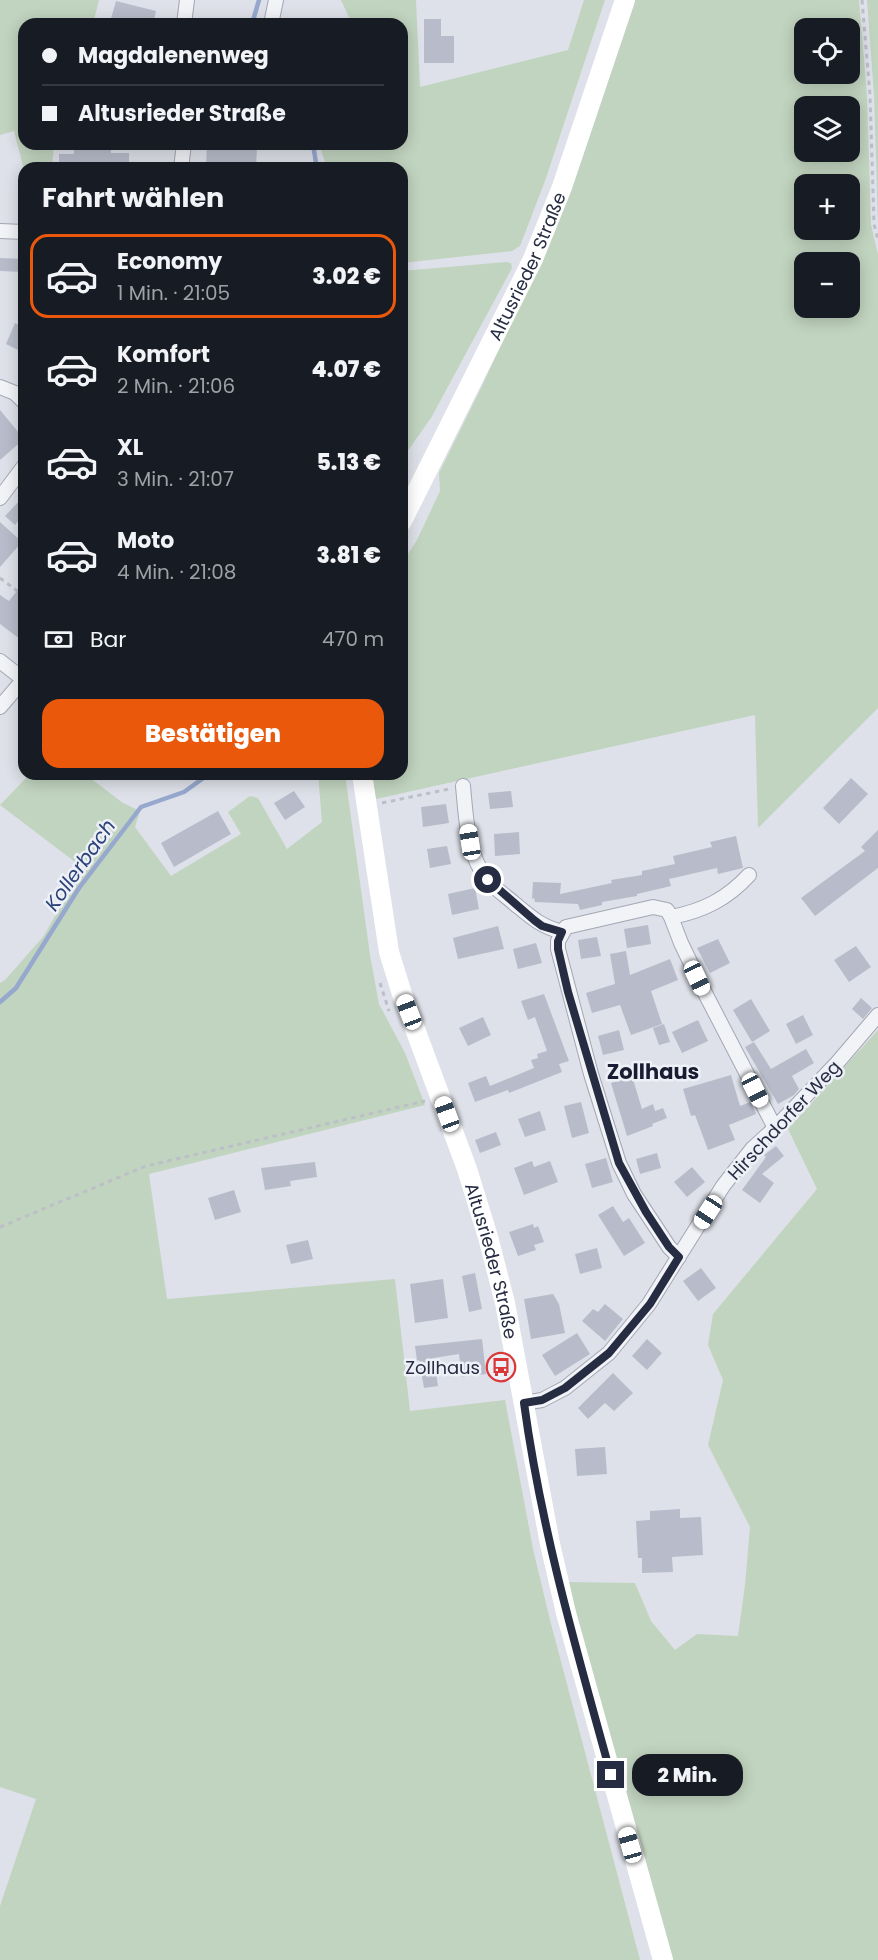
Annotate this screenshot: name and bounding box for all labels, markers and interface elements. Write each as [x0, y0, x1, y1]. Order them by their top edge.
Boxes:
map controls [794, 18, 860, 318]
button: locate [794, 18, 860, 84]
text: Magdalenenweg [78, 40, 269, 71]
button: layers [794, 96, 860, 162]
text: Altusrieder Straße [78, 98, 286, 129]
button: + [794, 174, 860, 240]
text: Fahrt wählen [42, 179, 224, 216]
street label: Altusrieder Straße [482, 188, 571, 344]
text: Economy [117, 246, 222, 277]
icon: car [45, 249, 99, 303]
button: − [794, 252, 860, 318]
text: 3.02 € [312, 261, 381, 292]
text: 1 Min. · 21:05 [117, 279, 230, 307]
text: Komfort [117, 339, 210, 370]
icon: car [45, 342, 99, 396]
text: 4.07 € [312, 354, 381, 385]
text: 2 Min. · 21:06 [117, 372, 235, 400]
text: XL [117, 432, 143, 463]
icon: car [45, 435, 99, 489]
text: 5.13 € [316, 447, 381, 478]
text: 3 Min. · 21:07 [117, 465, 234, 493]
text: Moto [117, 525, 174, 556]
icon: car [45, 528, 99, 582]
text: 3.81 € [316, 540, 381, 571]
text: 4 Min. · 21:08 [117, 558, 236, 586]
icon: cash [42, 623, 75, 656]
text: Bar [90, 624, 127, 655]
text: 470 m [322, 625, 384, 653]
button: Bestätigen [42, 699, 384, 768]
water label: Kollerbach [38, 813, 122, 917]
car [458, 823, 482, 861]
route start [474, 866, 501, 893]
car [681, 958, 713, 998]
car [394, 992, 424, 1032]
street label: Hirschdorfer Weg [722, 1055, 846, 1185]
district label: Zollhaus [607, 1057, 699, 1086]
car [739, 1070, 771, 1110]
car [432, 1094, 462, 1134]
street label: Altusrieder Straße [459, 1180, 524, 1341]
car [691, 1192, 725, 1232]
bus stop icon: Zollhaus [485, 1351, 517, 1383]
place label: Zollhaus [405, 1355, 480, 1380]
callout: 2 Min. [632, 1754, 743, 1796]
route end [597, 1761, 624, 1788]
text: 2 Min. [658, 1761, 717, 1789]
car [616, 1825, 644, 1865]

